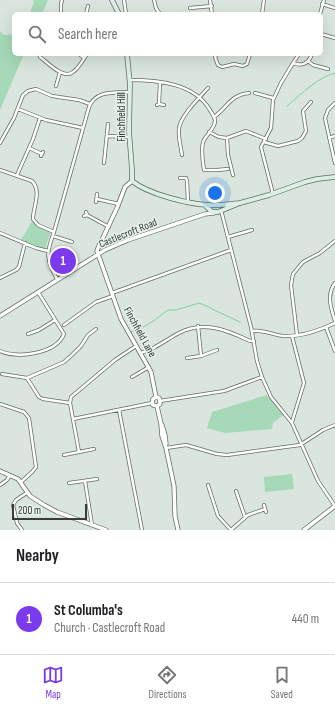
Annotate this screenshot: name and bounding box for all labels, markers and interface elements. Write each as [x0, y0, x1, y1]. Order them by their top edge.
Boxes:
search box [12, 12, 323, 56]
icon: search [26, 23, 48, 45]
text: Search here [58, 25, 118, 44]
street label: Finchfield Hill [115, 92, 128, 142]
your location [205, 183, 225, 203]
street label: Castlecroft Road [97, 215, 159, 251]
pin: 1 [50, 246, 76, 276]
street label: Finchfield Lane [121, 305, 159, 359]
scale bar [12, 502, 87, 521]
text: 200 m [18, 504, 41, 517]
text: Nearby [16, 546, 59, 566]
text: St Columba's [54, 601, 123, 620]
text: 1 [26, 611, 32, 627]
text: 440 m [292, 611, 319, 627]
text: Church · Castlecroft Road [54, 620, 165, 636]
tab: Map [42, 664, 64, 701]
tab: Directions [149, 664, 186, 701]
tab: Saved [271, 664, 293, 701]

